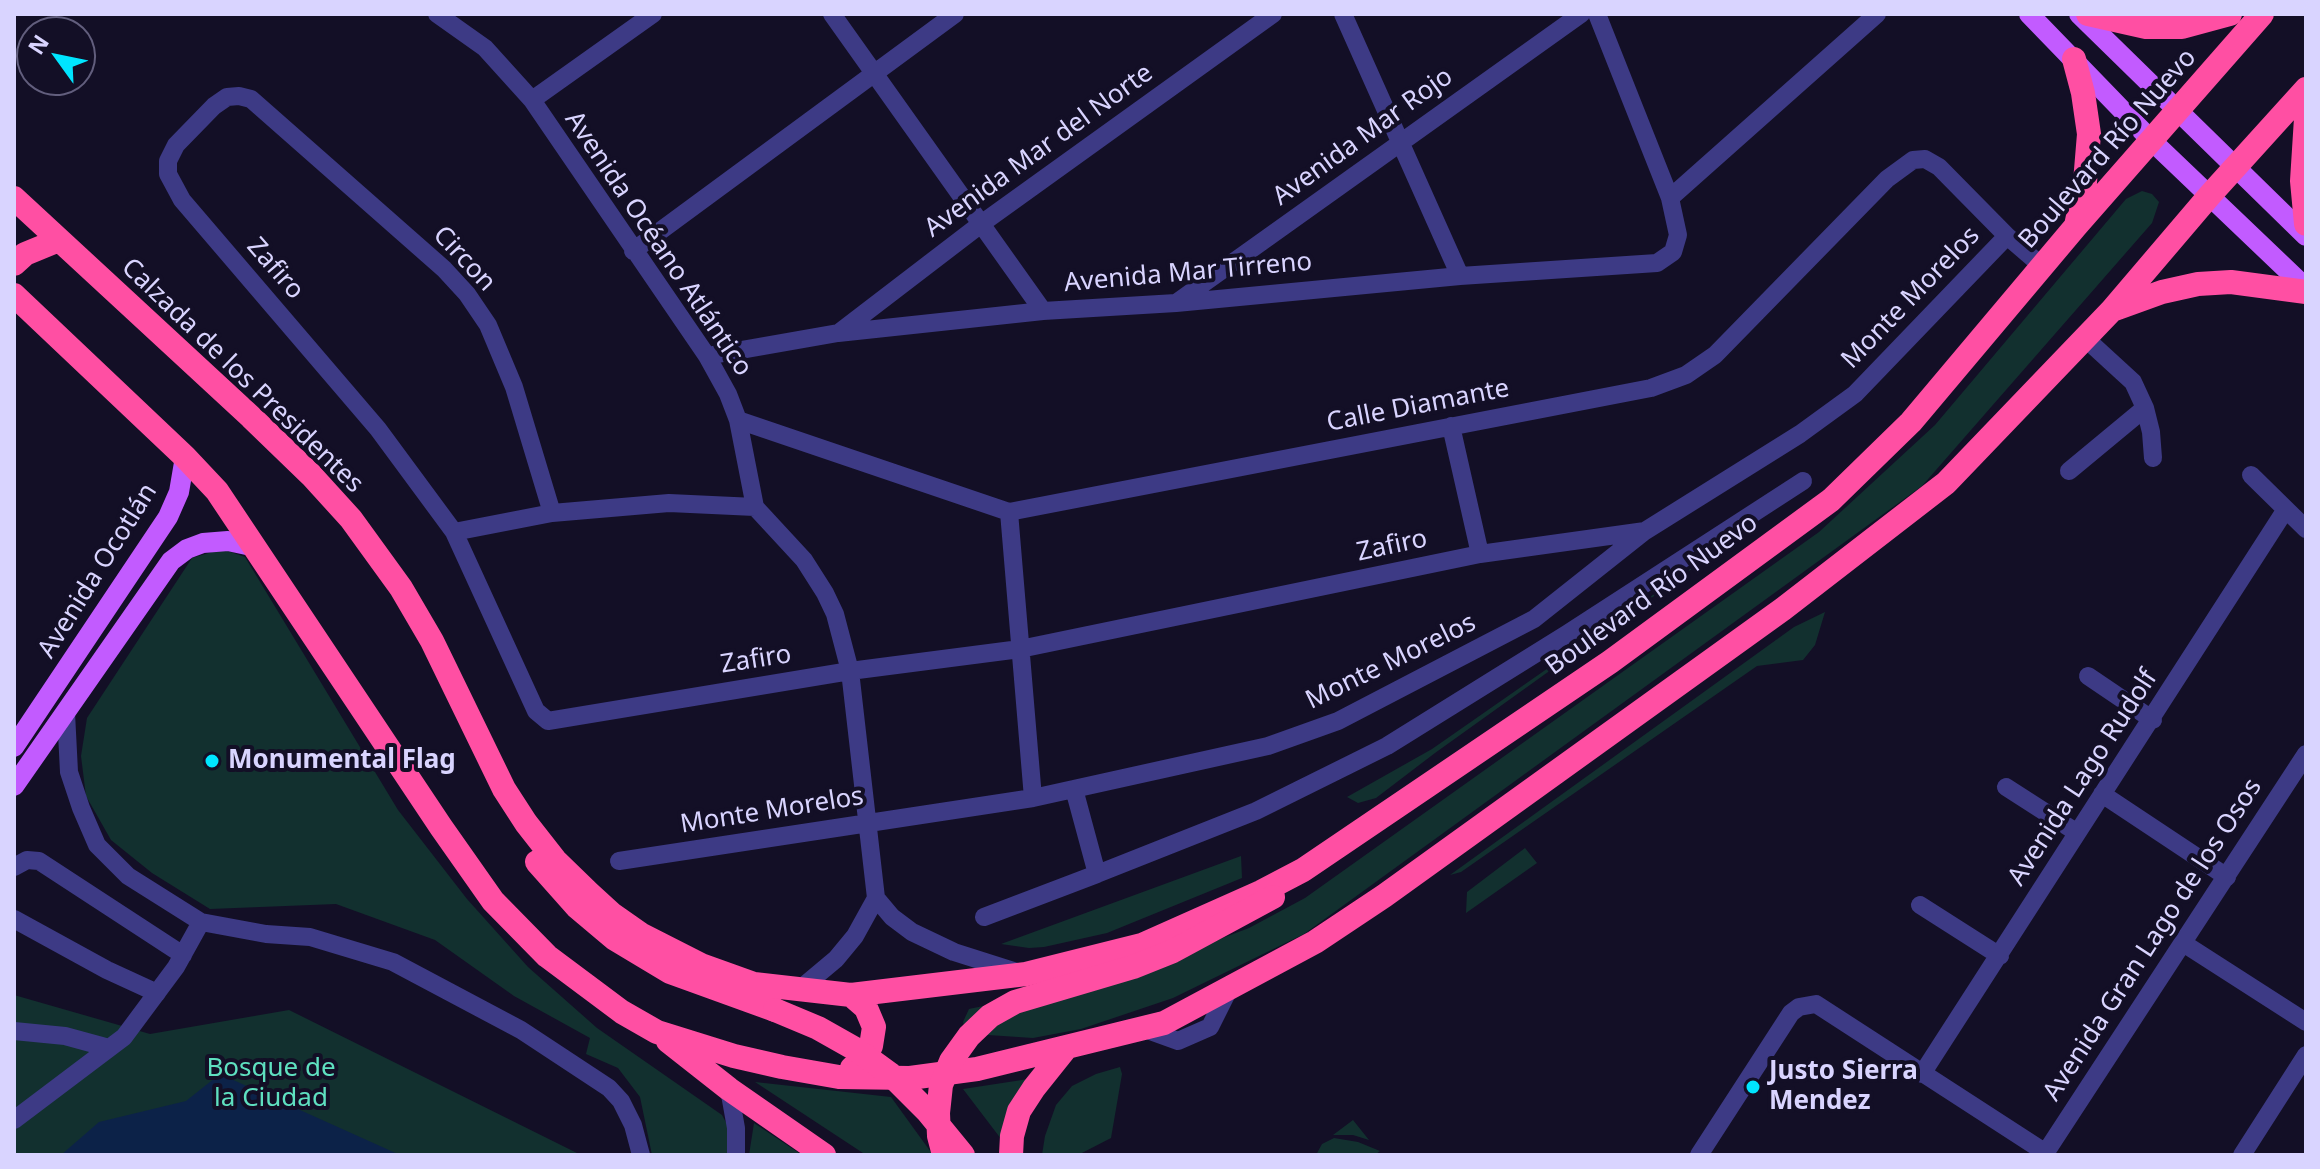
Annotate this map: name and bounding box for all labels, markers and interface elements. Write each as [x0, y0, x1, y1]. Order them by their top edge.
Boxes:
north arrow [16, 16, 96, 96]
text: N [20, 28, 55, 60]
street label: Boulevard Río Nuevo [2013, 43, 2203, 255]
street label: Avenida Mar del Norte [919, 58, 1159, 244]
street label: Avenida Mar Rojo [1267, 61, 1459, 213]
street label: Avenida Océano Atlántico [558, 106, 758, 382]
street label: Circon [426, 220, 502, 298]
street label: Monte Morelos [1835, 221, 1987, 375]
street label: Zafiro [240, 232, 310, 306]
street label: Avenida Mar Tirreno [1063, 247, 1313, 299]
street label: Calzada de los Presidentes [115, 252, 369, 500]
street label: Calle Diamante [1324, 373, 1512, 439]
street label: Avenida Ocotlán [32, 478, 164, 664]
street label: Boulevard Río Nuevo [1540, 508, 1764, 682]
street label: Zafiro [1354, 523, 1430, 569]
street label: Monte Morelos [1301, 607, 1481, 717]
street label: Zafiro [718, 639, 794, 681]
street label: Avenida Lago Rudolf [2002, 664, 2164, 892]
place label: Monumental Flag [228, 745, 456, 777]
marker: Monumental Flag [203, 752, 221, 770]
street label: Avenida Gran Lago de los Osos [2037, 773, 2269, 1107]
street label: Monte Morelos [678, 781, 866, 841]
park label: Bosque de la Ciudad [206, 1053, 336, 1114]
place label: Justo Sierra Mendez [1769, 1056, 1918, 1118]
marker: Justo Sierra Mendez [1744, 1078, 1762, 1096]

